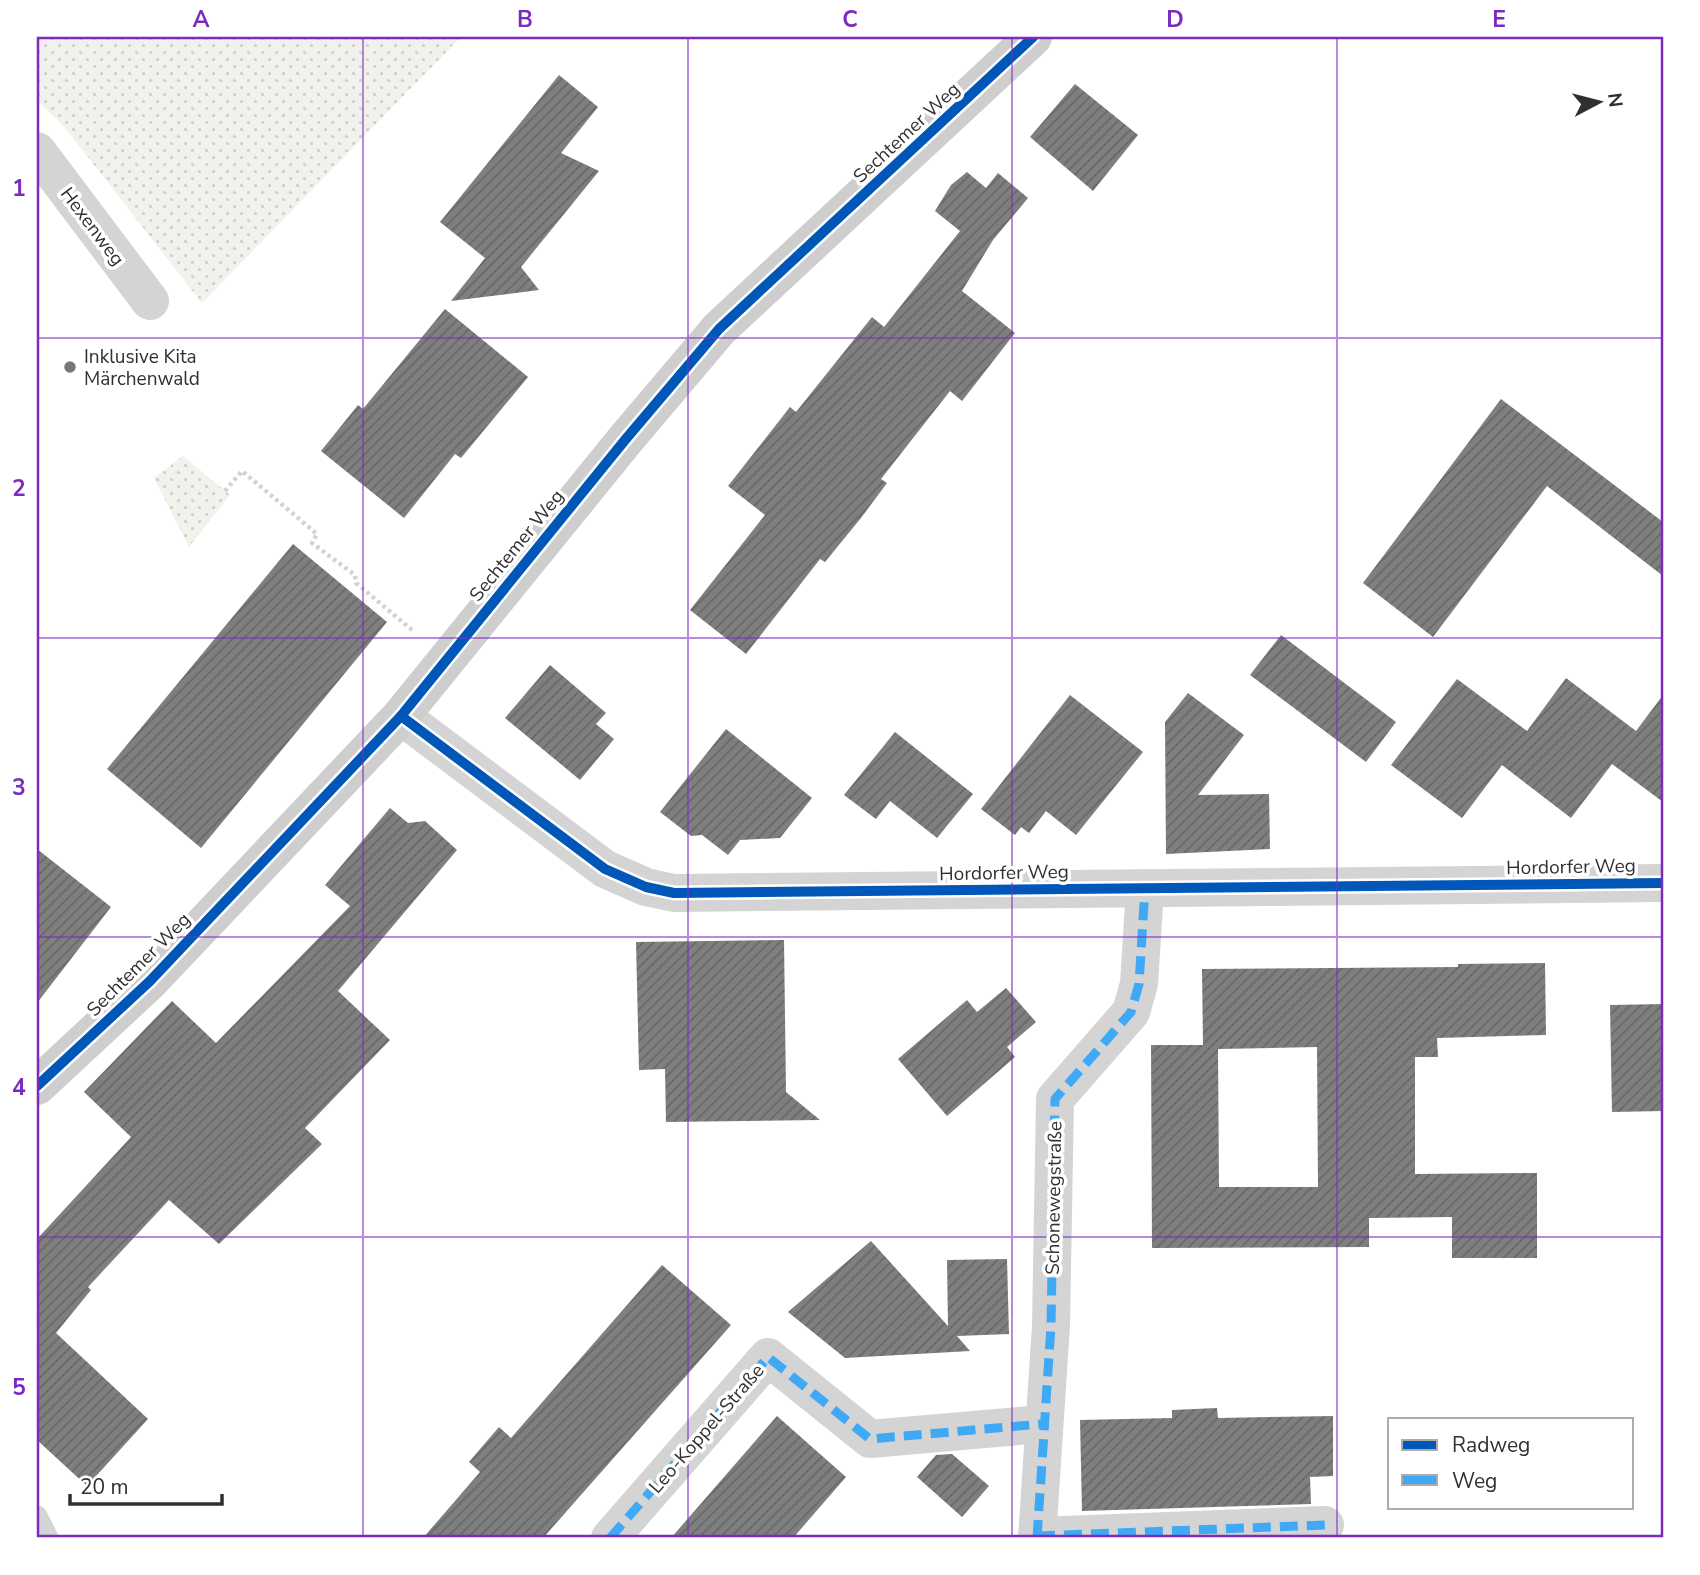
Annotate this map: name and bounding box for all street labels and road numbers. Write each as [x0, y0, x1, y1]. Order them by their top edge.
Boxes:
street label: Sechtemer Weg [848, 76, 966, 189]
street label: Hexenweg [54, 182, 130, 271]
street label: Sechtemer Weg [464, 484, 570, 607]
street label: Hordorfer Weg [1506, 853, 1636, 881]
street label: Hordorfer Weg [939, 859, 1069, 887]
street label: Sechtemer Weg [81, 907, 196, 1022]
street label: Schonewegstraße [1040, 1121, 1068, 1275]
street label: Leo-Koppel-Straße [643, 1358, 770, 1499]

